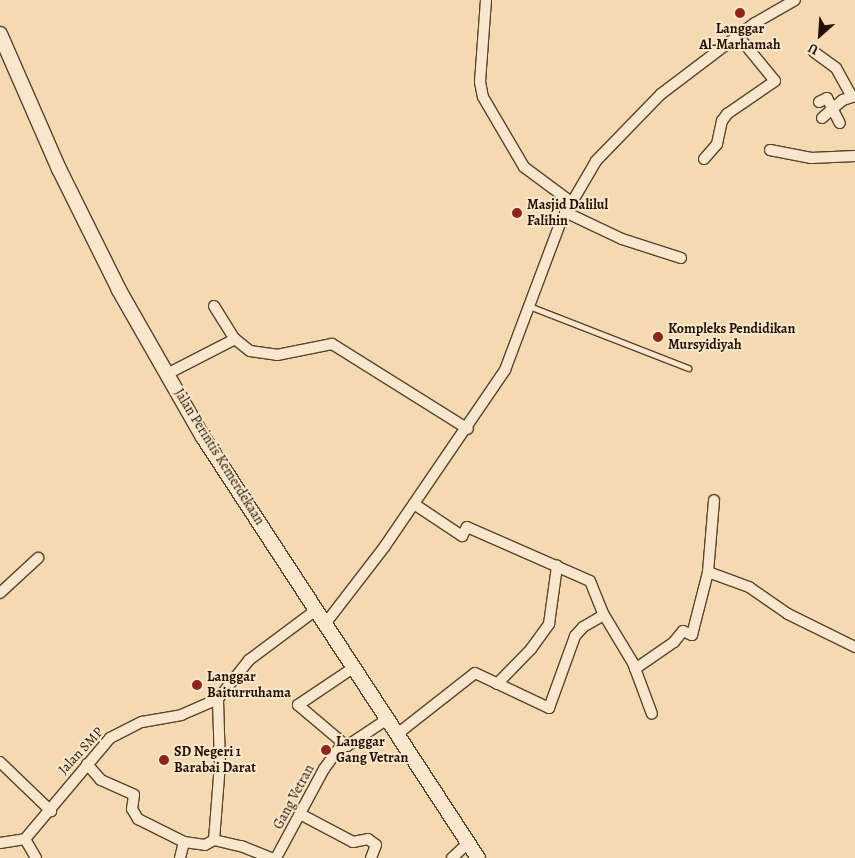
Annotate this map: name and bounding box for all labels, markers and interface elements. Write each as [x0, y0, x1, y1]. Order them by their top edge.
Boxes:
marker: Langgar Al-Marhamah [734, 7, 746, 19]
north arrow [795, 10, 845, 60]
place label: Langgar Al-Marhamah [699, 21, 781, 54]
text: U [805, 38, 822, 59]
place label: Masjid Dalilul Falihin [527, 197, 608, 230]
marker: Masjid Dalilul Falihin [511, 207, 523, 219]
place label: Kompleks Pendidikan Mursyidiyah [668, 321, 795, 354]
marker: Kompleks Pendidikan Mursyidiyah [652, 331, 664, 343]
street label: Jalan Perintis Kemerdekaan [170, 386, 268, 528]
place label: Langgar Baiturruhama [207, 669, 291, 702]
marker: Langgar Baiturruhama [191, 679, 203, 691]
street label: Jalan SMP [55, 724, 107, 778]
place label: Langgar Gang Vetran [336, 734, 408, 766]
place label: SD Negeri 1 Barabai Darat [174, 744, 256, 776]
marker: Langgar Gang Vetran [320, 744, 332, 756]
marker: SD Negeri 1 Barabai Darat [158, 754, 170, 766]
street label: Gang Vetran [270, 762, 318, 832]

